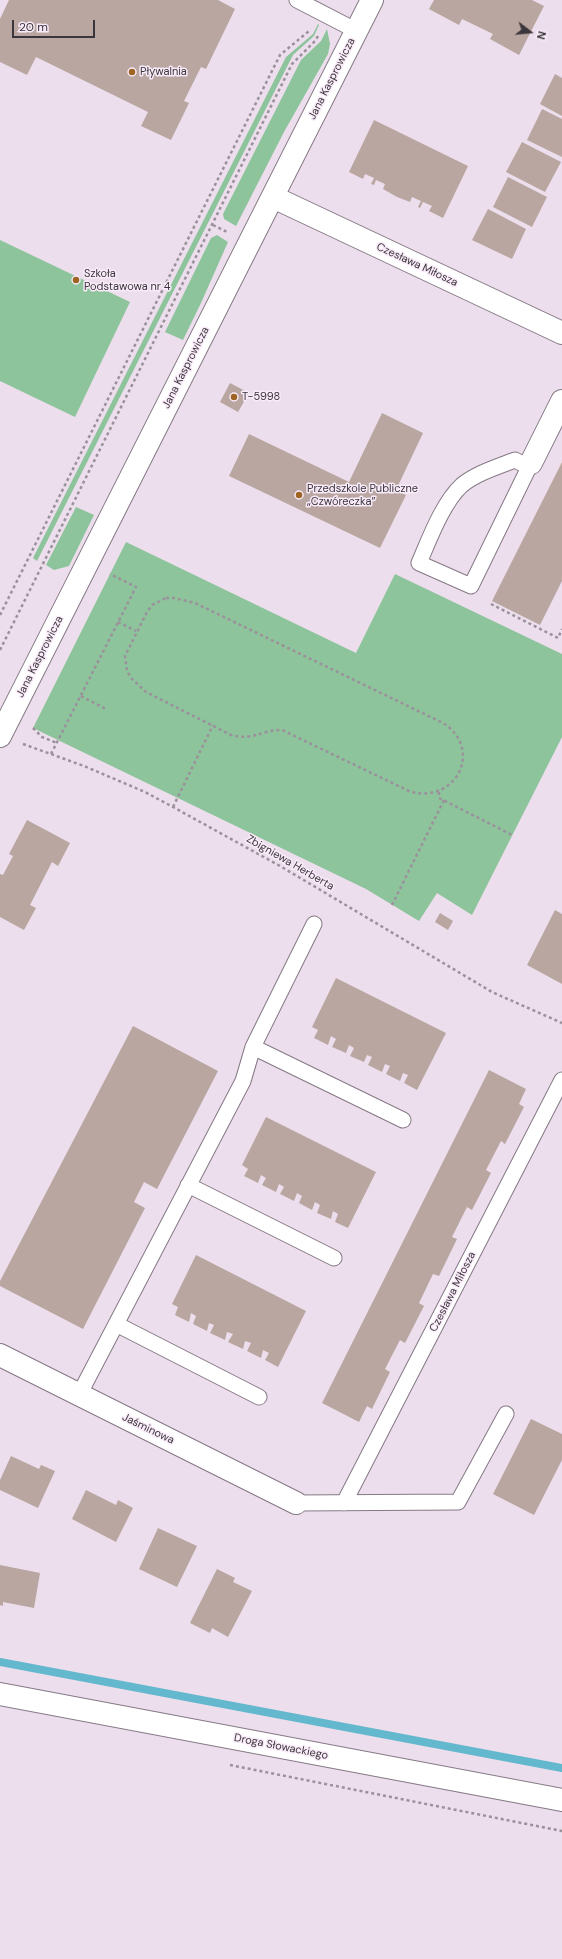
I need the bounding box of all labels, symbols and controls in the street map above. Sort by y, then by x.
scale bar [14,12,97,38]
north arrow [510,12,550,52]
text: 20 m [19,19,48,35]
text: N [534,30,549,41]
street label: Jana Kasprowicza [306,36,358,122]
place label: Pływalnia [140,65,187,79]
marker: Pływalnia [127,67,137,77]
street label: Czesława Miłosza [374,240,460,290]
place label: Szkoła Podstawowa nr 4 [84,267,171,293]
marker: Szkoła Podstawowa nr 4 [71,275,81,285]
street label: Jana Kasprowicza [160,325,212,411]
place label: T-5998 [242,390,280,404]
marker: T-5998 [229,392,239,402]
place label: Przedszkole Publiczne „Czwóreczka” [307,482,418,508]
marker: Przedszkole Publiczne „Czwóreczka” [294,490,304,500]
street label: Jana Kasprowicza [14,614,66,700]
street label: Zbigniewa Herberta [244,833,336,893]
street label: Czesława Miłosza [427,1250,479,1334]
street label: Jaśminowa [120,1411,176,1447]
street label: Droga Słowackiego [233,1731,329,1763]

